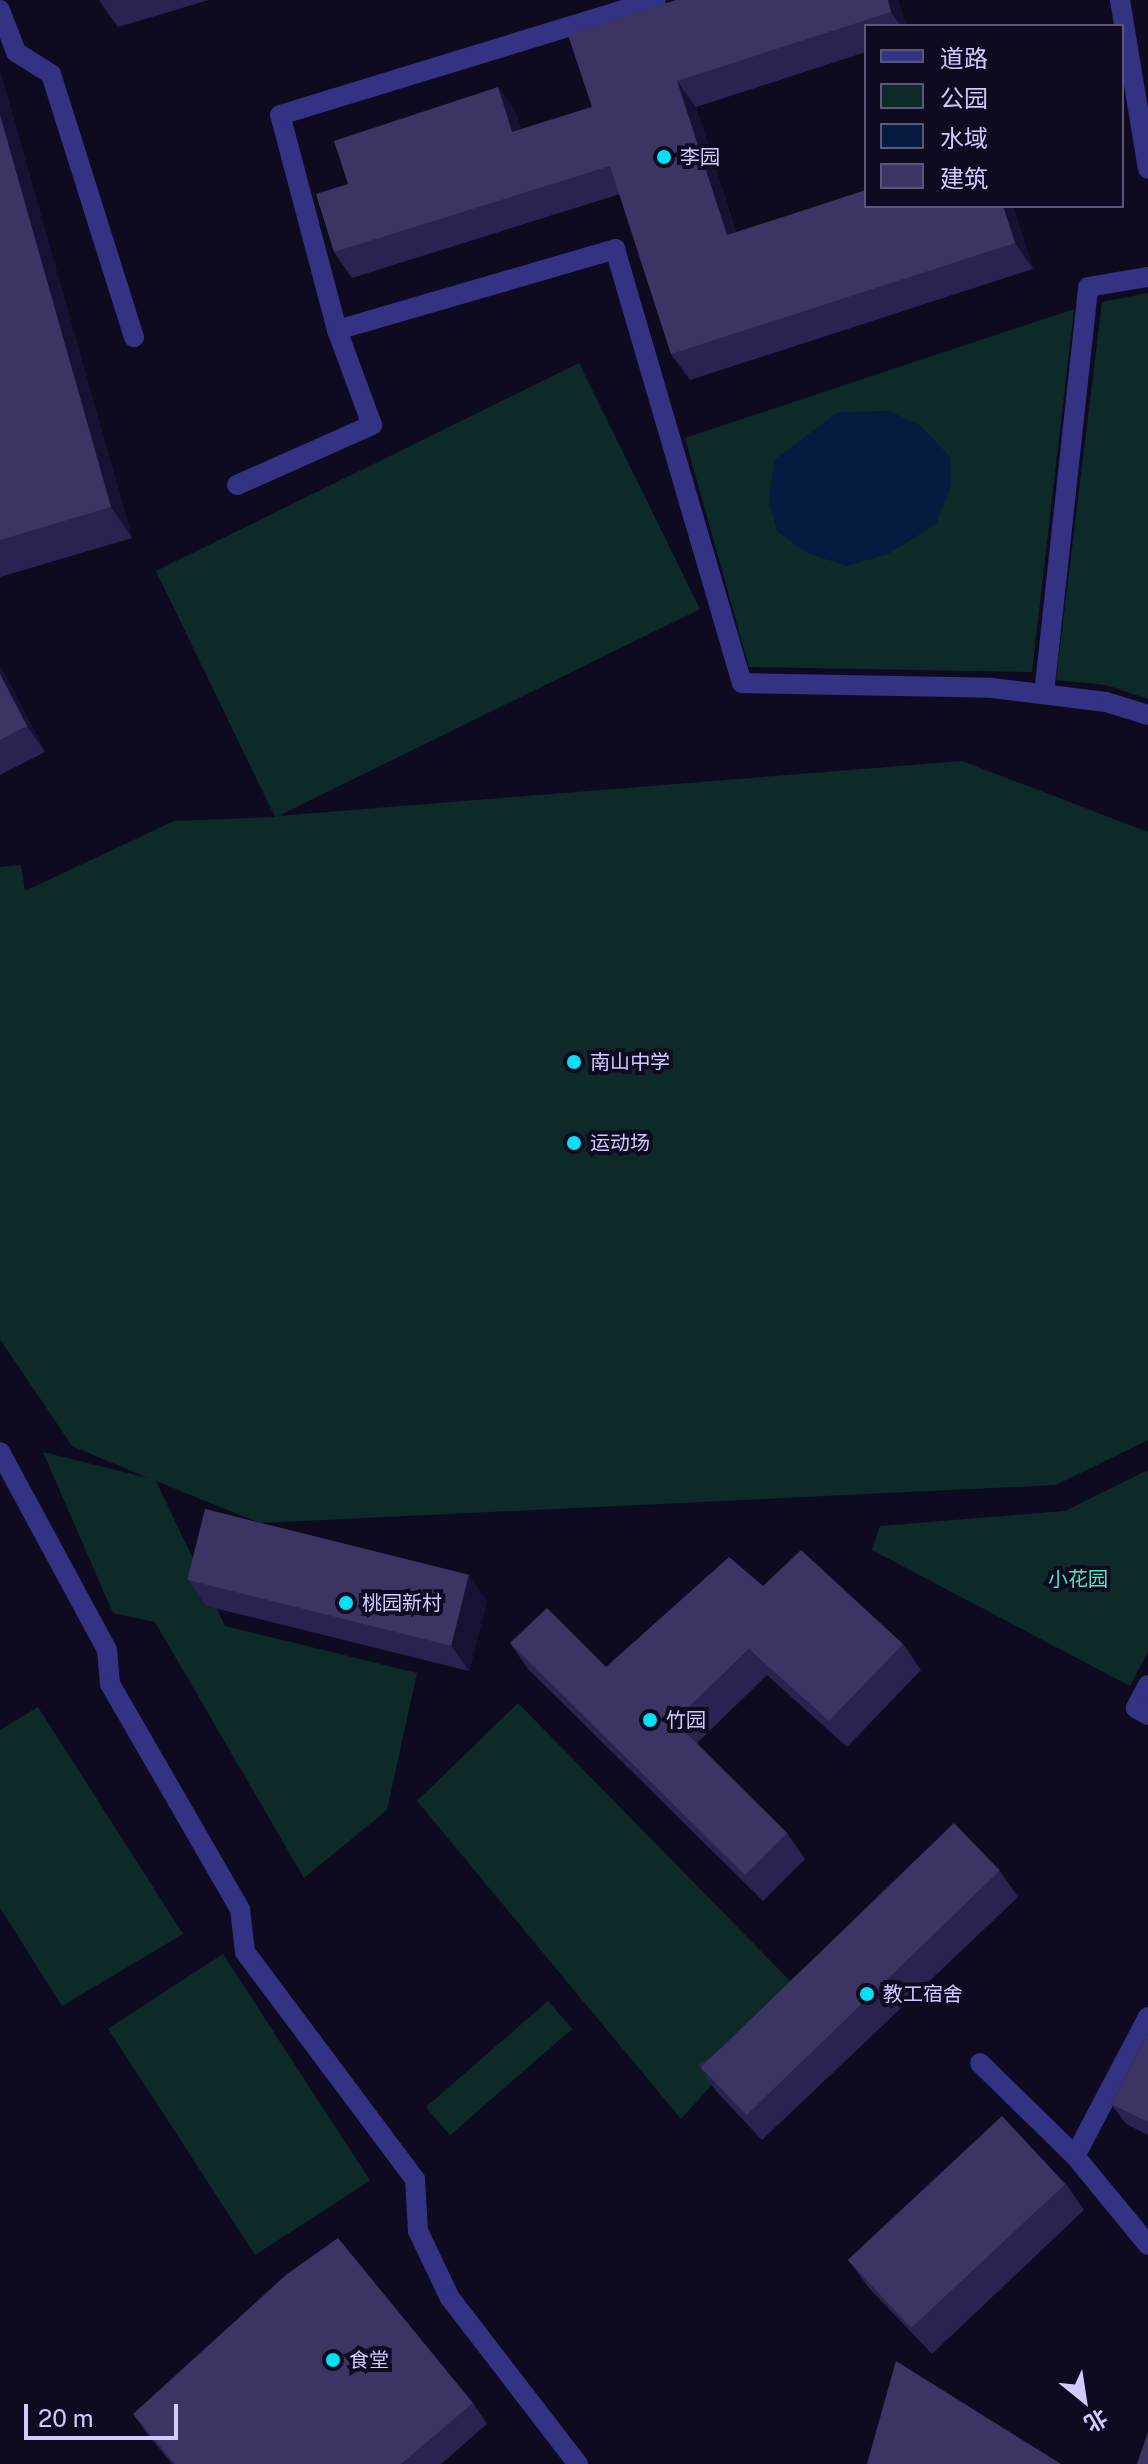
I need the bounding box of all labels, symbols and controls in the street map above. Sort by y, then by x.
legend [864,24,1124,208]
text: 道路 [940,44,988,72]
text: 公园 [940,84,988,112]
text: 水域 [940,124,988,152]
place label: 李园 [680,145,720,169]
marker: 李园 [655,148,673,166]
text: 建筑 [940,164,988,192]
place label: 南山中学 [590,1050,670,1074]
marker: 南山中学 [565,1053,583,1071]
place label: 运动场 [590,1131,650,1155]
marker: 运动场 [565,1134,583,1152]
park label: 小花园 [1048,1567,1108,1591]
place label: 桃园新村 [362,1591,442,1615]
marker: 桃园新村 [337,1594,355,1612]
place label: 竹园 [666,1708,706,1732]
marker: 竹园 [641,1711,659,1729]
place label: 教工宿舍 [883,1982,963,2006]
marker: 教工宿舍 [858,1985,876,2003]
place label: 食堂 [349,2348,389,2372]
marker: 食堂 [324,2351,342,2369]
north arrow [1044,2360,1124,2440]
scale bar [28,2388,182,2438]
text: 20 m [38,2404,94,2432]
text: 北 [1080,2404,1112,2438]

